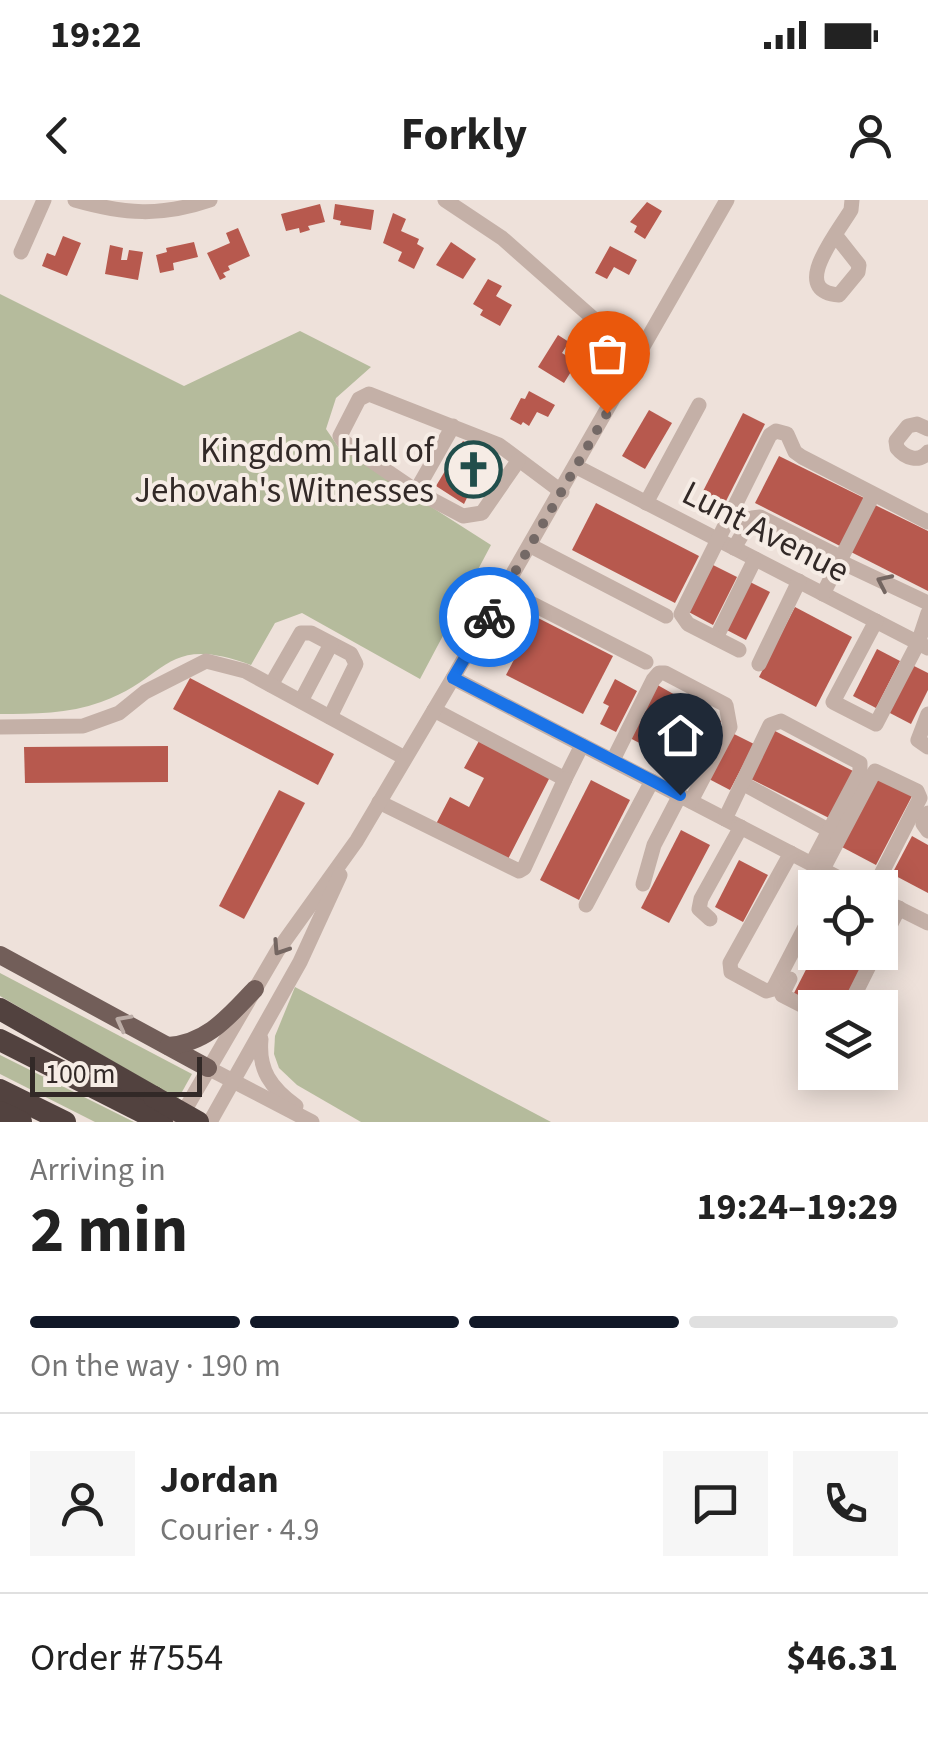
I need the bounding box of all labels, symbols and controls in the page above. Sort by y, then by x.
text: 19:22 [50,8,142,62]
text: Forkly [401,103,527,167]
icon: back [30,108,85,163]
icon: person [843,108,898,163]
pin [565,311,650,414]
icon: bag [580,326,635,381]
place label: Kingdom Hall of Jehovah's Witnesses [134,426,436,516]
church icon: Kingdom Hall of Jehovah's Witnesses [443,440,503,500]
street label: Lunt Avenue [673,468,858,595]
courier [439,567,539,667]
one-way arrow [876,575,894,595]
icon: bike [462,590,517,645]
pin [638,693,723,796]
icon: home [653,708,708,763]
map controls [798,870,898,1090]
button: locate [798,870,898,970]
one-way arrow [274,937,293,955]
button: layers [798,990,898,1090]
one-way arrow [115,1014,133,1034]
scale bar [30,1052,202,1096]
text: 100 m [45,1054,116,1094]
text: Arriving in [30,1147,166,1193]
text: 19:24–19:29 [696,1180,898,1234]
text: 2 min [30,1184,188,1277]
text: On the way · 190 m [30,1343,281,1389]
button: person [30,1451,135,1556]
button: chat [663,1451,768,1556]
button: phone [793,1451,898,1556]
text: Jordan [160,1453,279,1507]
text: Courier · 4.9 [160,1507,320,1553]
text: Order #7554 [30,1631,223,1685]
text: $46.31 [786,1631,898,1685]

